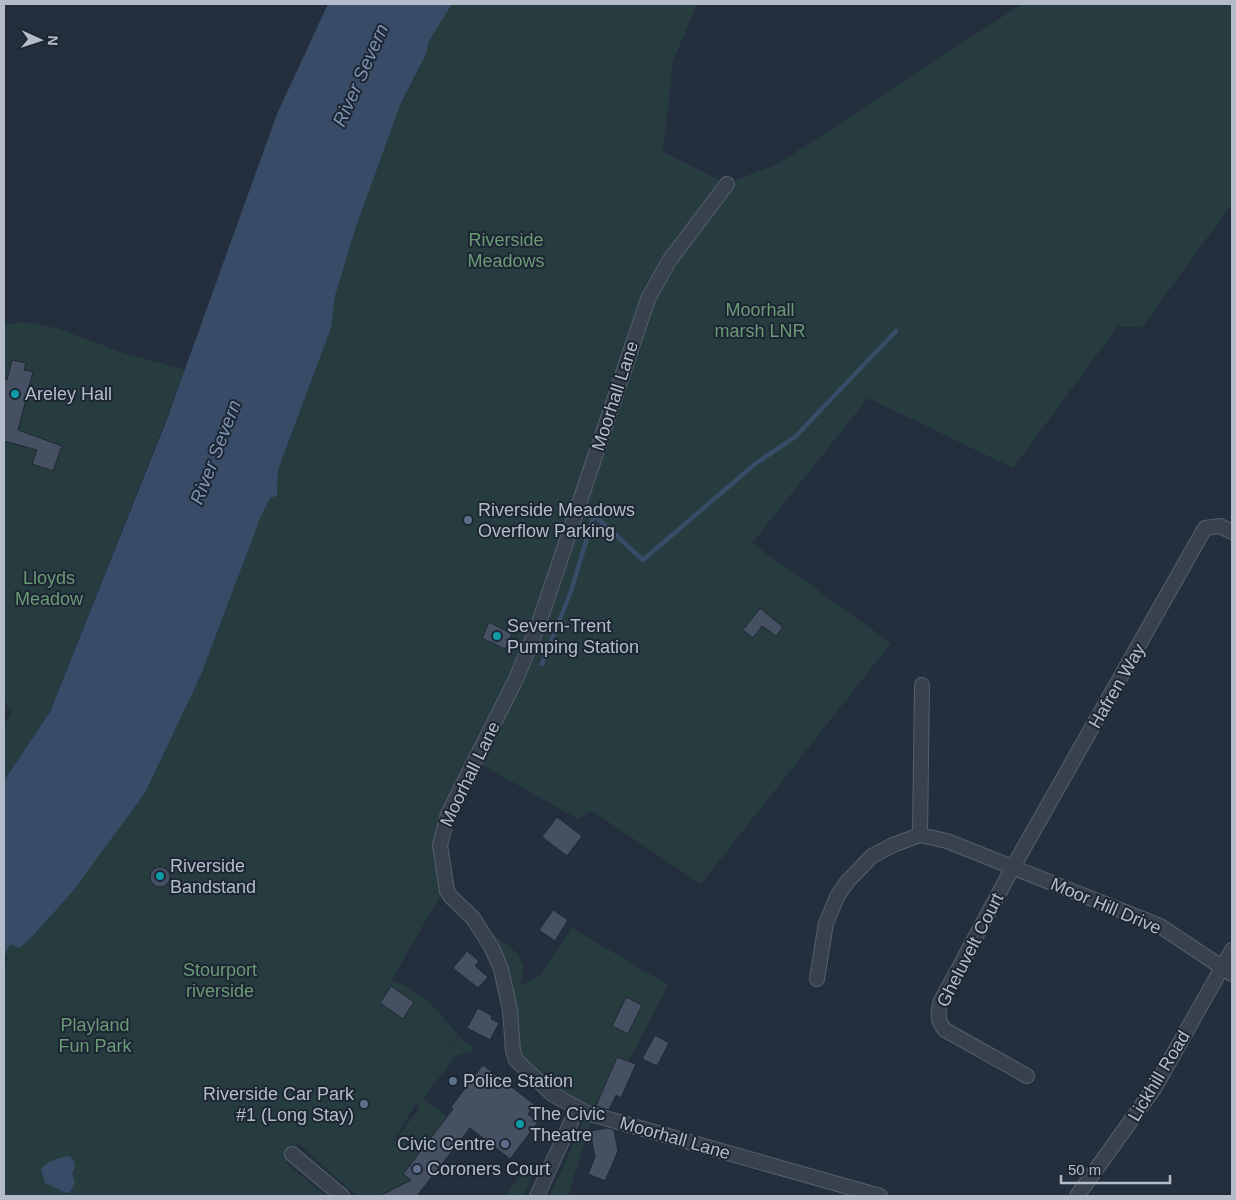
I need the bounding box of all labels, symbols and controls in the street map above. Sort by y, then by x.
north arrow [15,15,65,65]
water label: River Severn [329,21,392,130]
text: N [45,35,61,46]
park label: Riverside Meadows [467,230,545,271]
park label: Moorhall marsh LNR [714,300,806,341]
street label: Moorhall Lane [588,339,642,453]
place label: Areley Hall [25,384,112,404]
marker: Areley Hall [9,388,21,400]
water label: River Severn [186,397,245,507]
place label: Riverside Meadows Overflow Parking [478,500,635,541]
marker: Riverside Meadows Overflow Parking [462,514,474,526]
park label: Lloyds Meadow [15,568,84,609]
place label: Severn-Trent Pumping Station [507,616,639,657]
marker: Severn-Trent Pumping Station [491,630,503,642]
street label: Hafren Way [1085,640,1149,732]
street label: Moorhall Lane [436,718,504,830]
place label: Riverside Bandstand [170,856,256,897]
marker: Riverside Bandstand [154,870,166,882]
street label: Moor Hill Drive [1048,874,1164,938]
street label: Gheluvelt Court [933,890,1007,1010]
park label: Stourport riverside [183,960,257,1001]
park label: Playland Fun Park [58,1015,133,1056]
street label: Lickhill Road [1124,1027,1194,1125]
place label: Police Station [463,1071,573,1091]
marker: Police Station [447,1075,459,1087]
place label: Riverside Car Park #1 (Long Stay) [203,1084,355,1125]
marker: Riverside Car Park #1 (Long Stay) [358,1098,370,1110]
place label: The Civic Theatre [530,1104,605,1145]
street label: Moorhall Lane [617,1113,733,1163]
marker: The Civic Theatre [514,1118,526,1130]
place label: Civic Centre [397,1134,495,1154]
marker: Civic Centre [499,1138,511,1150]
scale bar [1061,1152,1170,1184]
place label: Coroners Court [427,1159,550,1179]
text: 50 m [1068,1161,1101,1178]
marker: Coroners Court [411,1163,423,1175]

